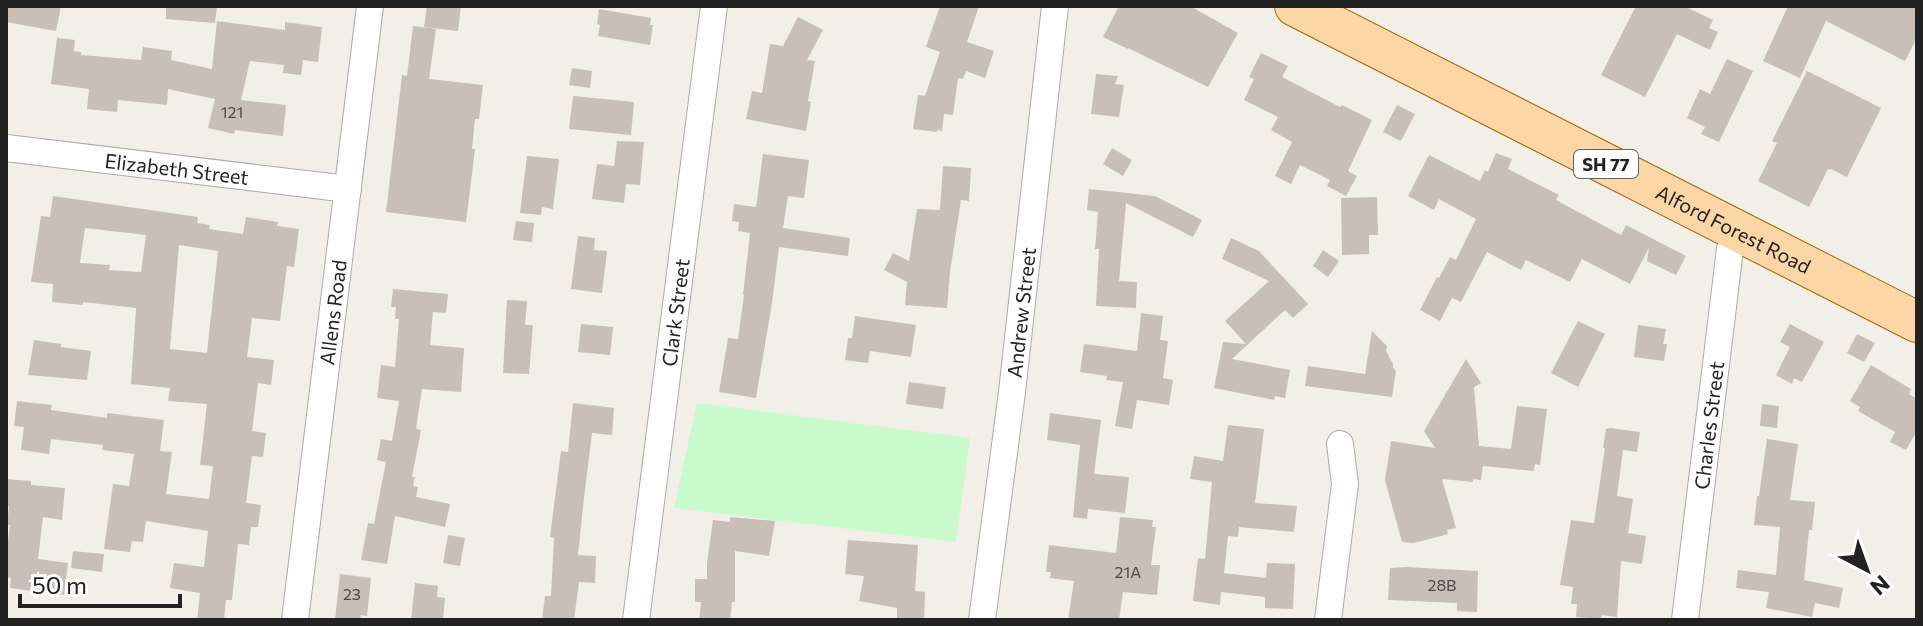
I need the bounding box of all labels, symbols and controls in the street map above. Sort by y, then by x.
house number: 121 [221,102,243,121]
street label: Elizabeth Street [103,148,250,189]
road number: SH 77 [1574,150,1638,178]
street label: Alford Forest Road [1652,180,1815,278]
street label: Andrew Street [1002,246,1040,379]
street label: Clark Street [656,257,694,368]
street label: Allens Road [314,258,351,366]
street label: Charles Street [1689,360,1728,491]
north arrow [1827,530,1907,610]
scale bar [20,558,180,608]
house number: 21A [1115,562,1141,581]
text: 50 m [32,570,87,599]
text: N [1865,570,1896,601]
house number: 28B [1428,575,1456,594]
house number: 23 [343,584,361,603]

